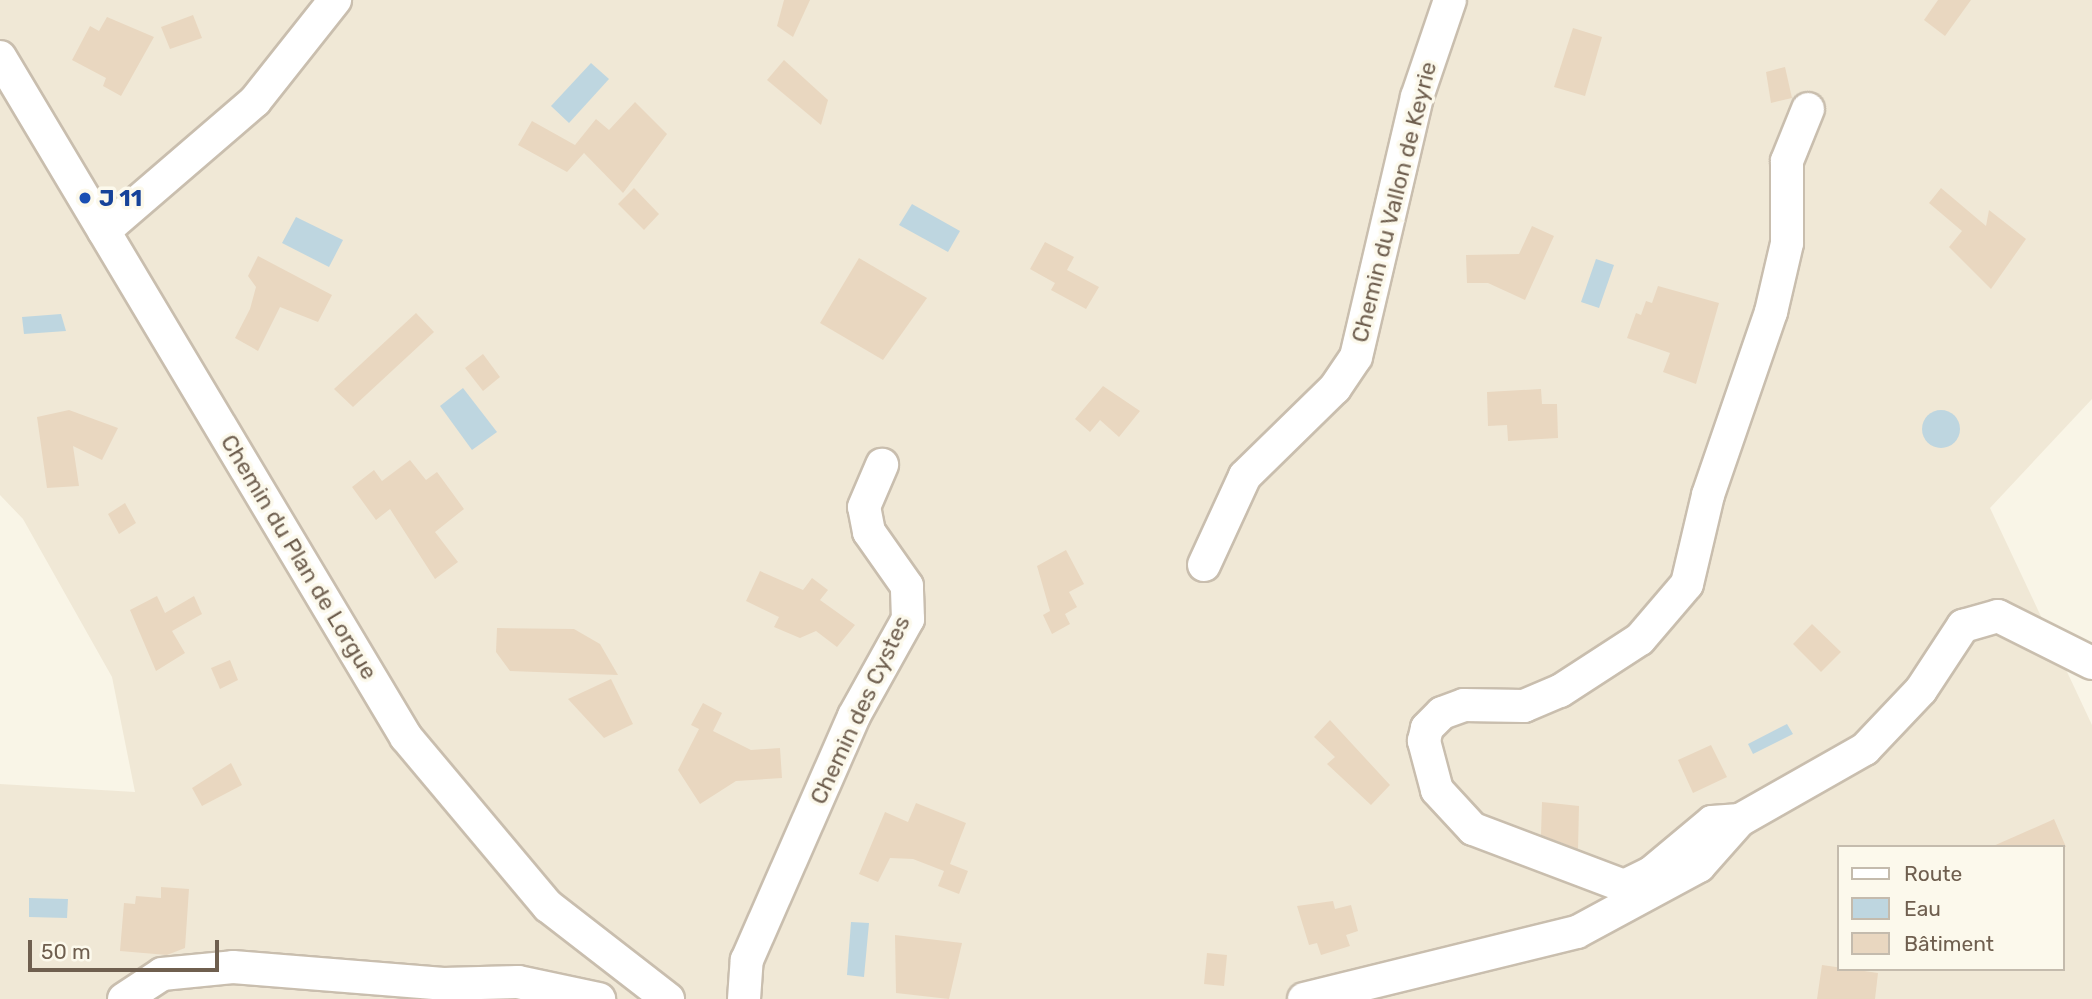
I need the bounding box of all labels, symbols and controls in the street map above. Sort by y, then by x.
street label: Chemin du Vallon de Keyrie [1346,58,1442,346]
place label: J 11 [99,184,142,212]
marker: J 11 [77,190,93,206]
street label: Chemin du Plan de Lorgue [215,430,383,684]
street label: Chemin des Cystes [804,611,916,809]
legend [1836,845,2064,971]
text: Route [1904,861,1962,886]
text: Eau [1904,896,1941,921]
scale bar [32,926,222,970]
text: Bâtiment [1904,931,1994,956]
text: 50 m [41,939,91,964]

